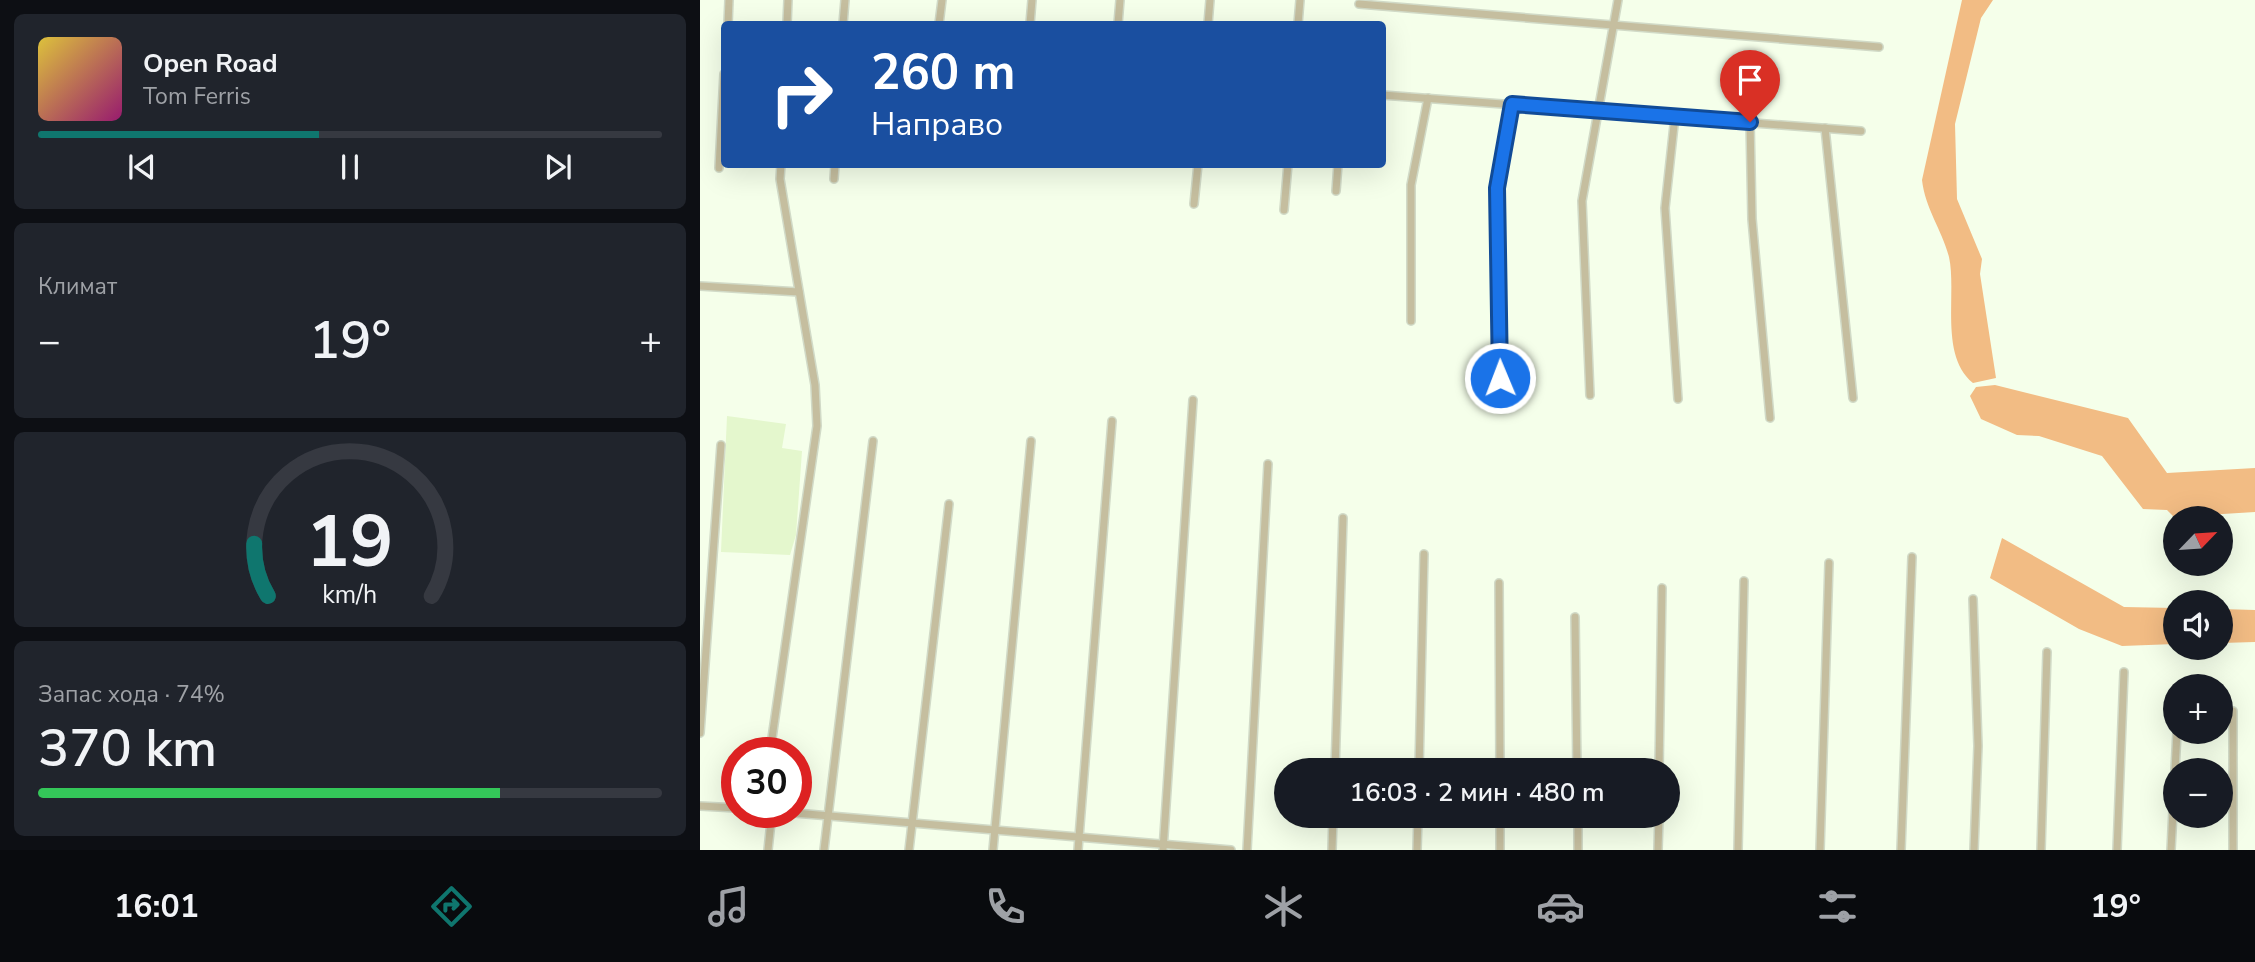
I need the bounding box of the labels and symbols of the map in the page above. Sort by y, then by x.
pin [1720,50,1780,122]
position arrow [1463,341,1537,415]
north arrow [2163,506,2233,576]
speed limit sign: 30 [721,737,812,828]

